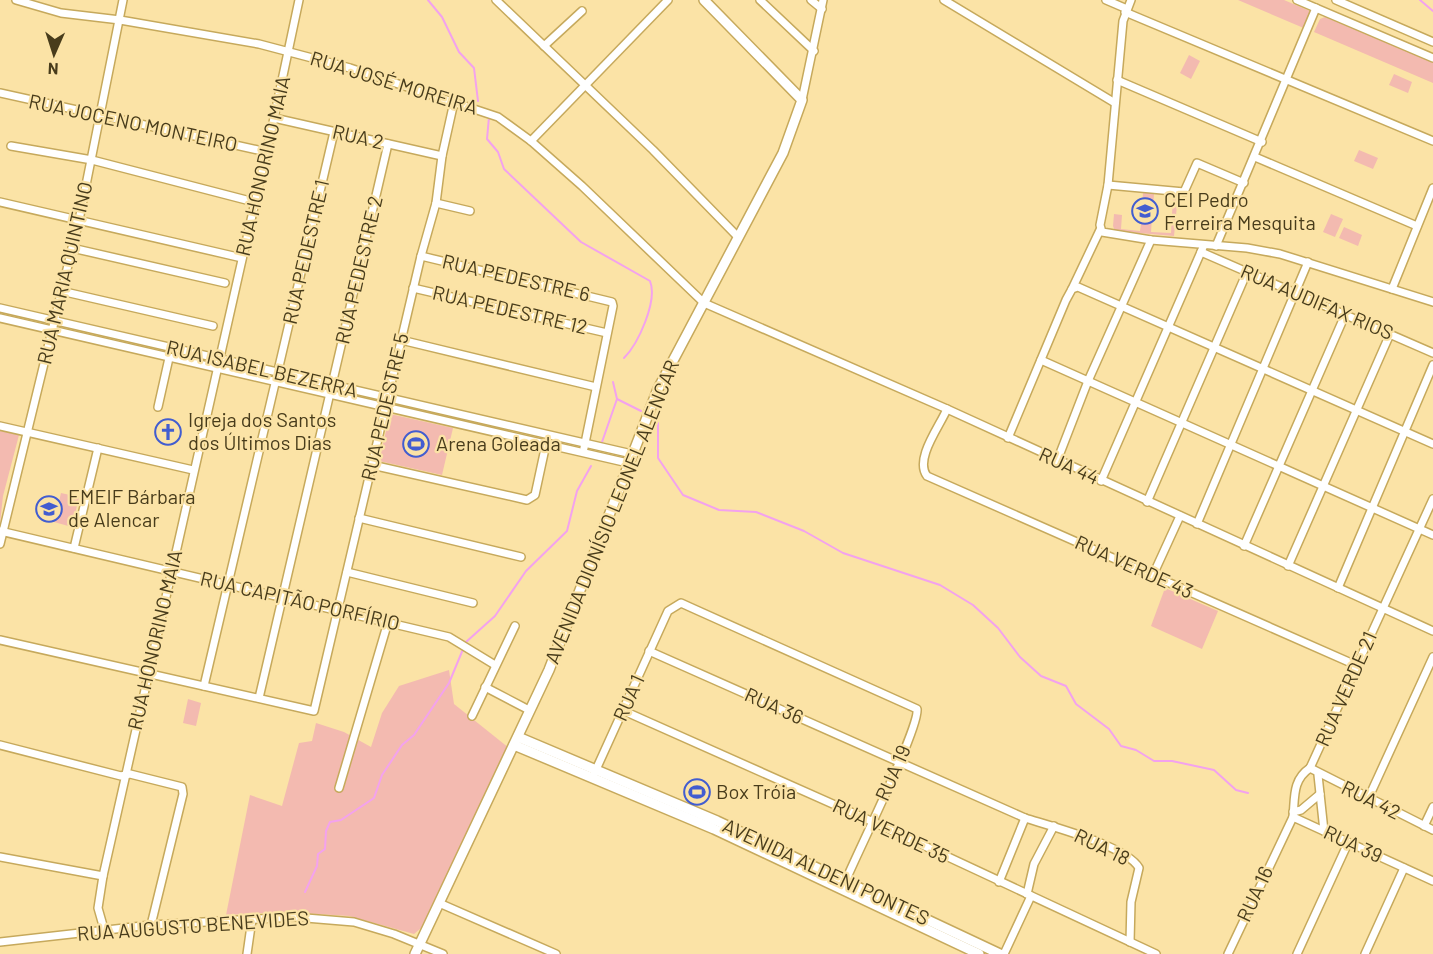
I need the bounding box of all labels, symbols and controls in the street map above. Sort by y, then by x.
north arrow [24,24,84,84]
street label: RUA JOSÉ MOREIRA [308,45,481,119]
text: N [47,60,59,79]
street label: RUA HONORINO MAIA [230,74,294,258]
street label: RUA JOCENO MONTEIRO [27,88,240,156]
street label: RUA 2 [330,118,386,154]
street label: RUA PEDESTRE 1 [277,177,333,326]
street label: RUA MARIA QUINTINO [31,179,97,367]
place label: CEI Pedro Ferreira Mesquita [1164,187,1316,234]
street label: RUA PEDESTRE 2 [329,193,387,346]
school or university icon: CEI Pedro Ferreira Mesquita [1130,196,1160,226]
street label: RUA PEDESTRE 6 [440,248,592,306]
street label: RUA AUDIFAX RIOS [1237,258,1397,344]
street label: RUA PEDESTRE 12 [430,280,590,339]
street label: RUA PEDESTRE 5 [355,331,413,483]
street label: RUA ISABEL BEZERRA [164,334,360,402]
street label: AVENIDA DIONÍSIO LEONEL ALENCAR [539,356,683,667]
place label: Igreja dos Santos dos Últimos Dias [188,407,336,454]
church icon: Igreja dos Santos dos Últimos Dias [153,417,183,447]
sports icon: Arena Goleada [401,429,431,459]
place label: Arena Goleada [436,431,561,455]
street label: RUA 44 [1036,441,1103,489]
place label: EMEIF Bárbara de Alencar [68,484,196,531]
school or university icon: EMEIF Bárbara de Alencar [34,494,64,524]
street label: RUA VERDE 43 [1072,529,1197,603]
street label: RUA HONORINO MAIA [122,548,186,732]
street label: RUA CAPITÃO PORFÍRIO [198,565,402,635]
street label: RUA VERDE 21 [1309,628,1381,750]
street label: RUA 1 [607,671,649,724]
street label: RUA 36 [741,682,808,729]
street label: RUA 19 [869,741,915,804]
street label: RUA 42 [1338,775,1405,824]
sports icon: Box Tróia [682,777,712,807]
place label: Box Tróia [716,779,796,803]
street label: RUA VERDE 35 [829,793,954,868]
street label: AVENIDA ALDENI PONTES [719,813,934,930]
street label: RUA 39 [1320,819,1387,867]
street label: RUA 18 [1071,822,1134,870]
street label: RUA 16 [1231,862,1277,925]
street label: RUA AUGUSTO BENEVIDES [76,905,310,945]

